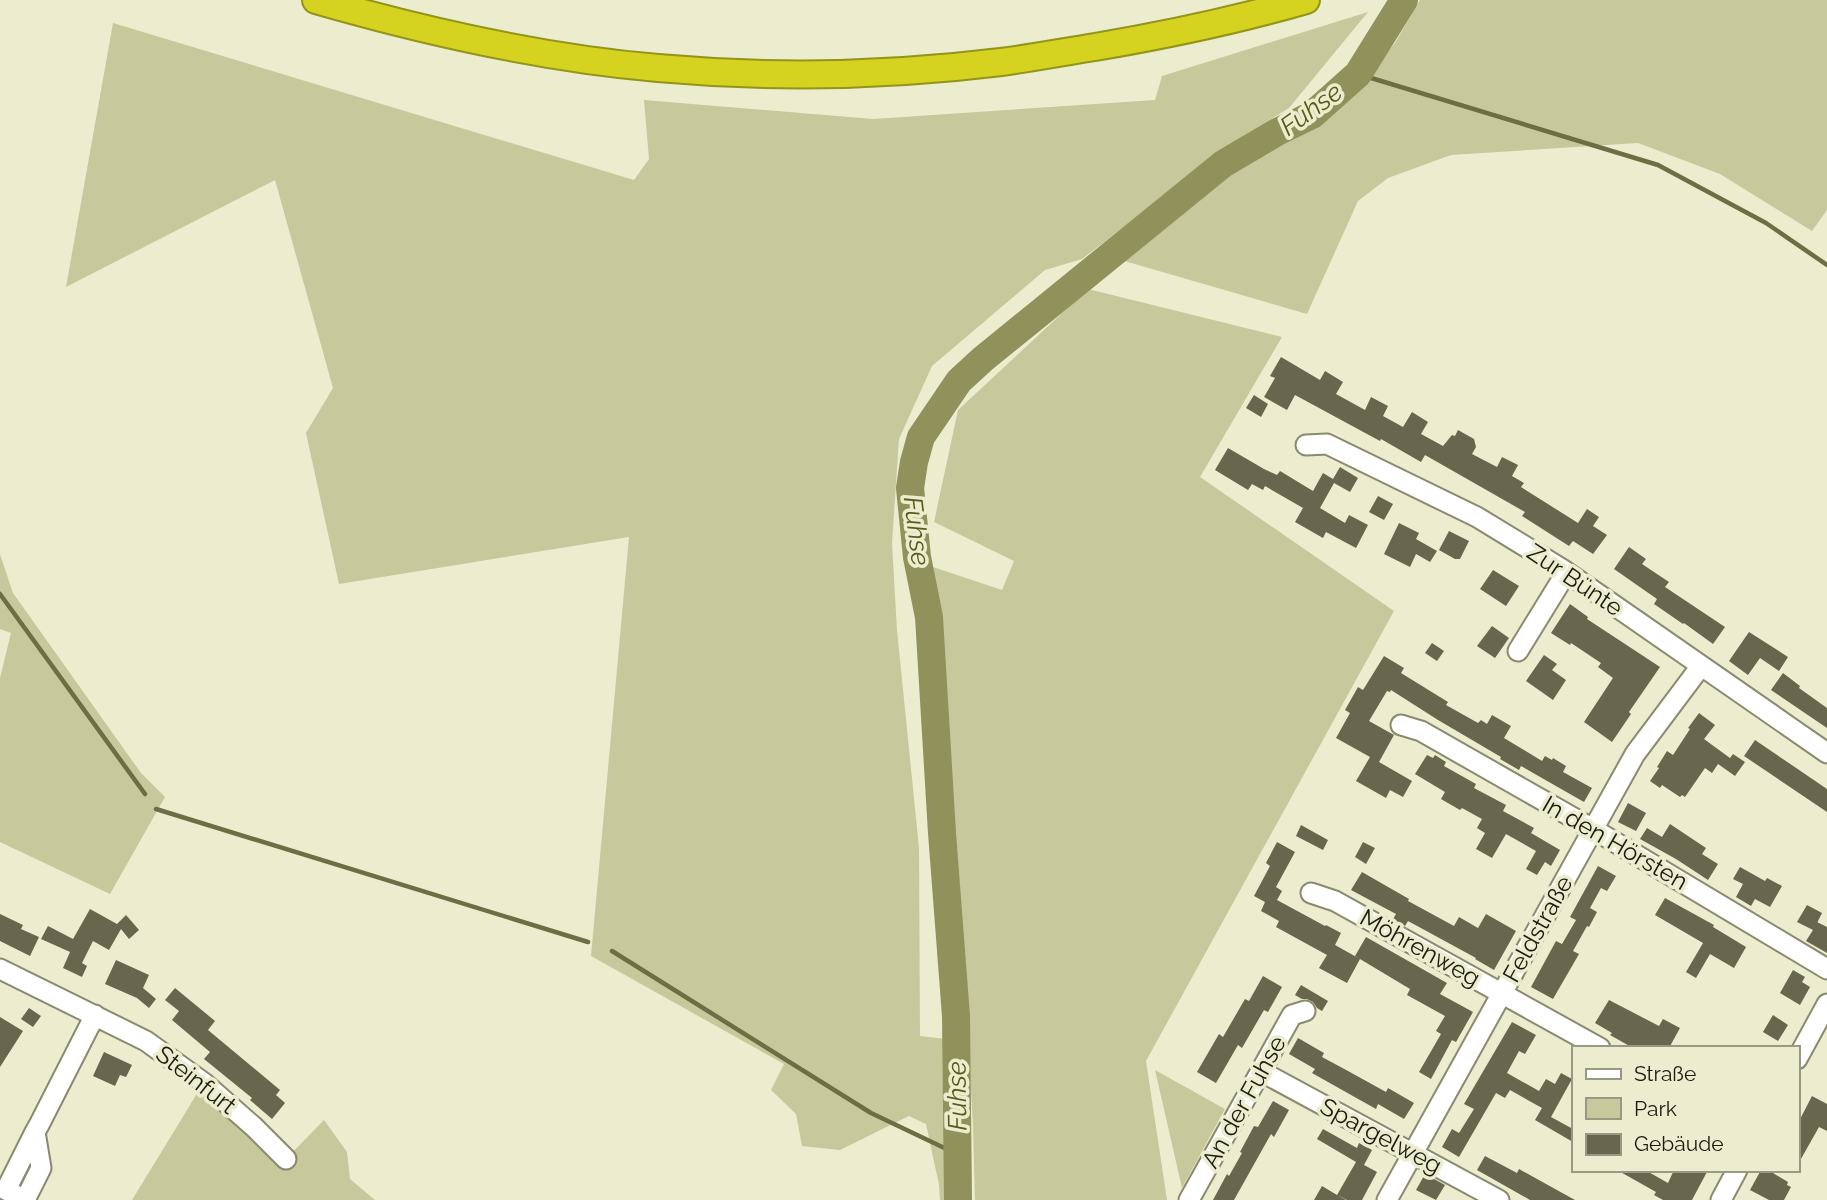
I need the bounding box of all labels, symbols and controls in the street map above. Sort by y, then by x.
water label: Fuhse [1274,76,1348,142]
water label: Fuhse [898,495,936,567]
street label: Zur Bünte [1522,537,1629,622]
street label: In den Hörsten [1537,789,1693,896]
street label: Feldstraße [1496,870,1579,987]
street label: Möhrenweg [1355,903,1485,992]
street label: An der Fuhse [1195,1031,1292,1173]
street label: Steinfurt [150,1039,242,1120]
legend [1572,1046,1799,1172]
water label: Fuhse [941,1061,973,1131]
text: Straße [1634,1061,1696,1086]
street label: Spargelweg [1315,1091,1447,1180]
text: Park [1634,1096,1677,1121]
text: Gebäude [1634,1131,1724,1156]

